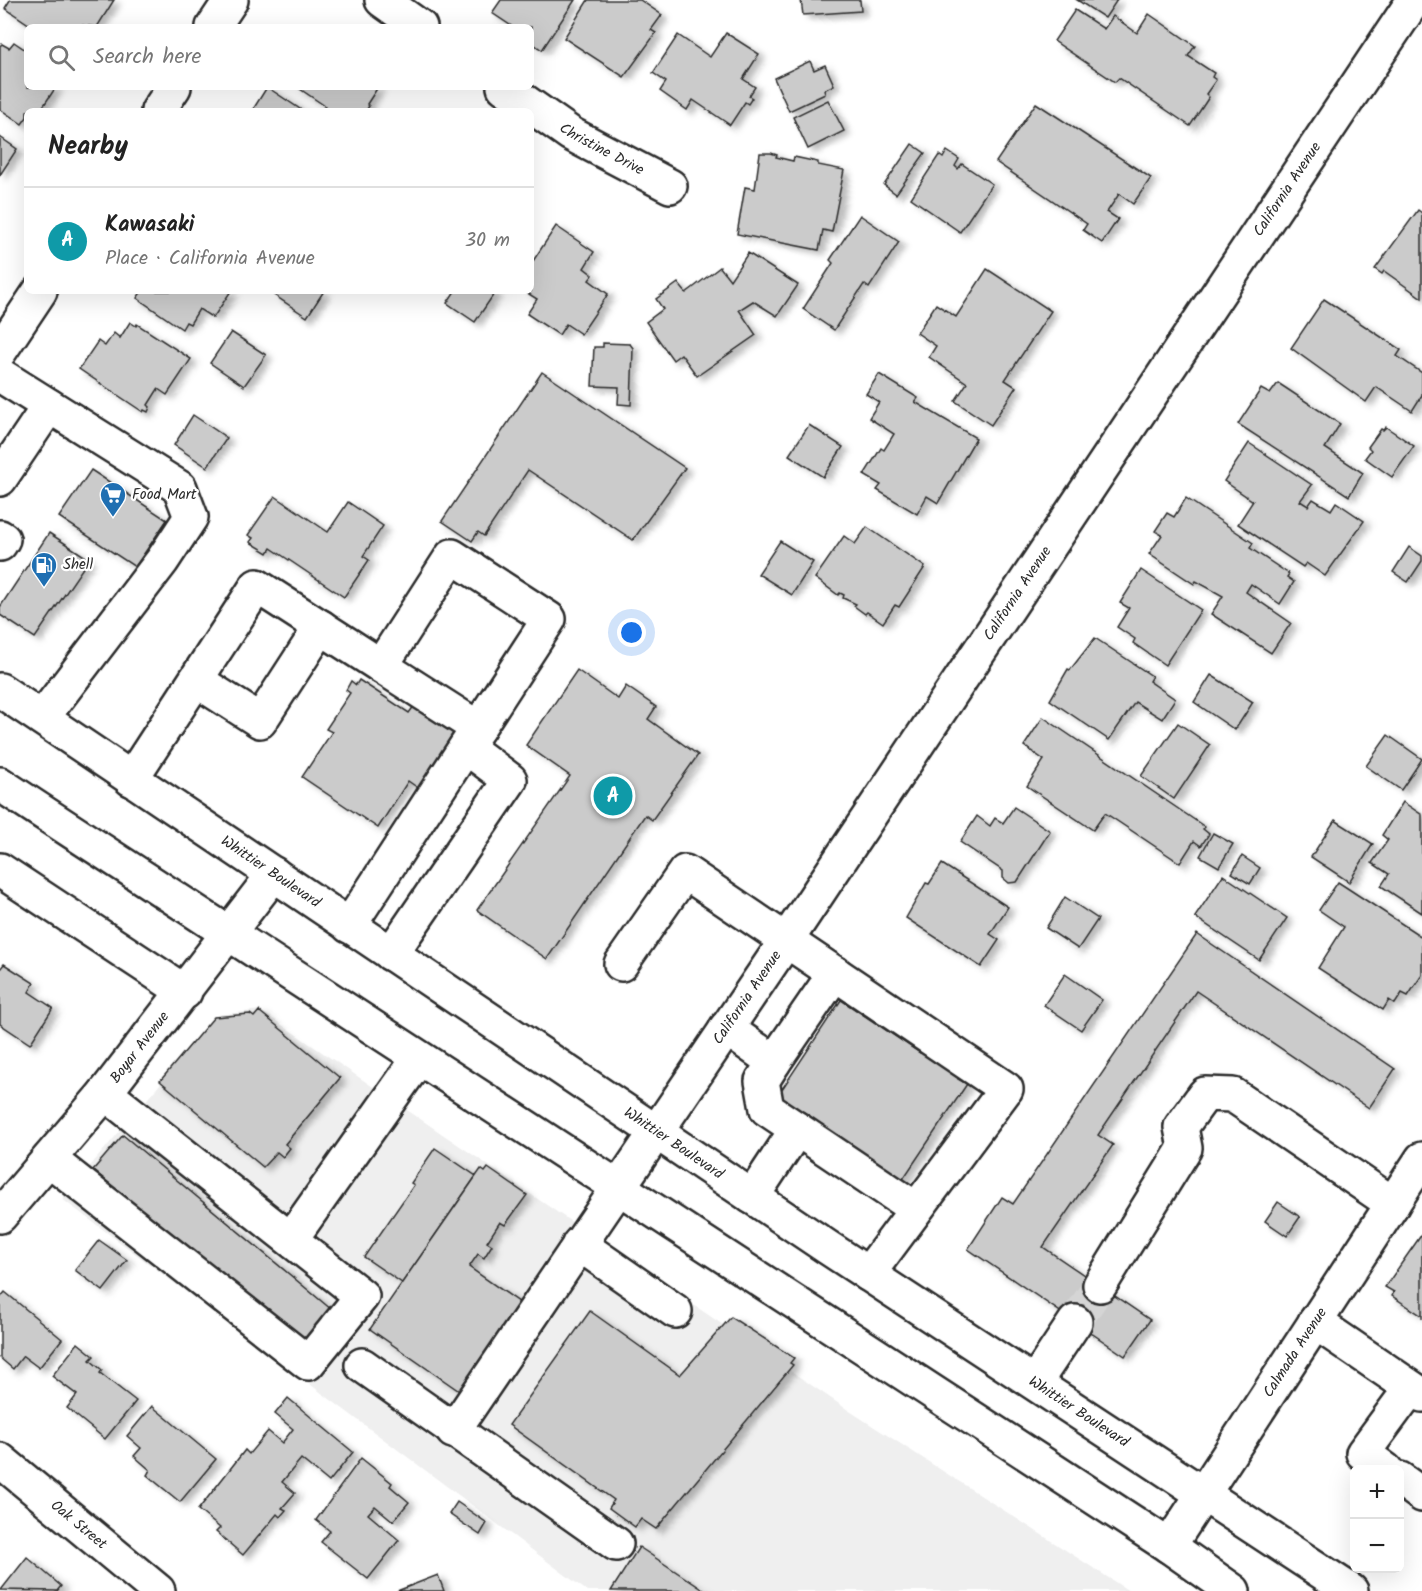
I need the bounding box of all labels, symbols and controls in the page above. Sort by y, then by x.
search box [24,24,534,90]
text: Search here [93,40,201,75]
icon: search [45,41,78,74]
street label: Christine Drive [554,117,648,182]
text: Nearby [48,126,128,168]
street label: California Avenue [1247,137,1328,242]
text: Kawasaki [105,208,194,243]
text: A [61,225,74,257]
text: 30 m [465,225,510,257]
text: Place · California Avenue [105,243,315,275]
supermarket icon: Food Mart [98,480,128,518]
place label: Food Mart [132,483,197,507]
street label: California Avenue [977,541,1058,646]
fuel station icon: Shell [29,550,59,588]
place label: Shell [63,553,93,577]
your location [617,618,646,647]
pin: A [594,774,632,818]
street label: Whittier Boulevard [215,830,326,915]
street label: California Avenue [707,945,788,1050]
street label: Boyar Avenue [104,1006,176,1089]
street label: Whittier Boulevard [619,1101,729,1186]
street label: Calmada Avenue [1257,1303,1334,1403]
street label: Whittier Boulevard [1023,1370,1134,1454]
map controls [1350,1465,1404,1573]
button: + [1350,1465,1404,1519]
street label: Oak Street [45,1494,112,1556]
button: − [1350,1519,1404,1573]

